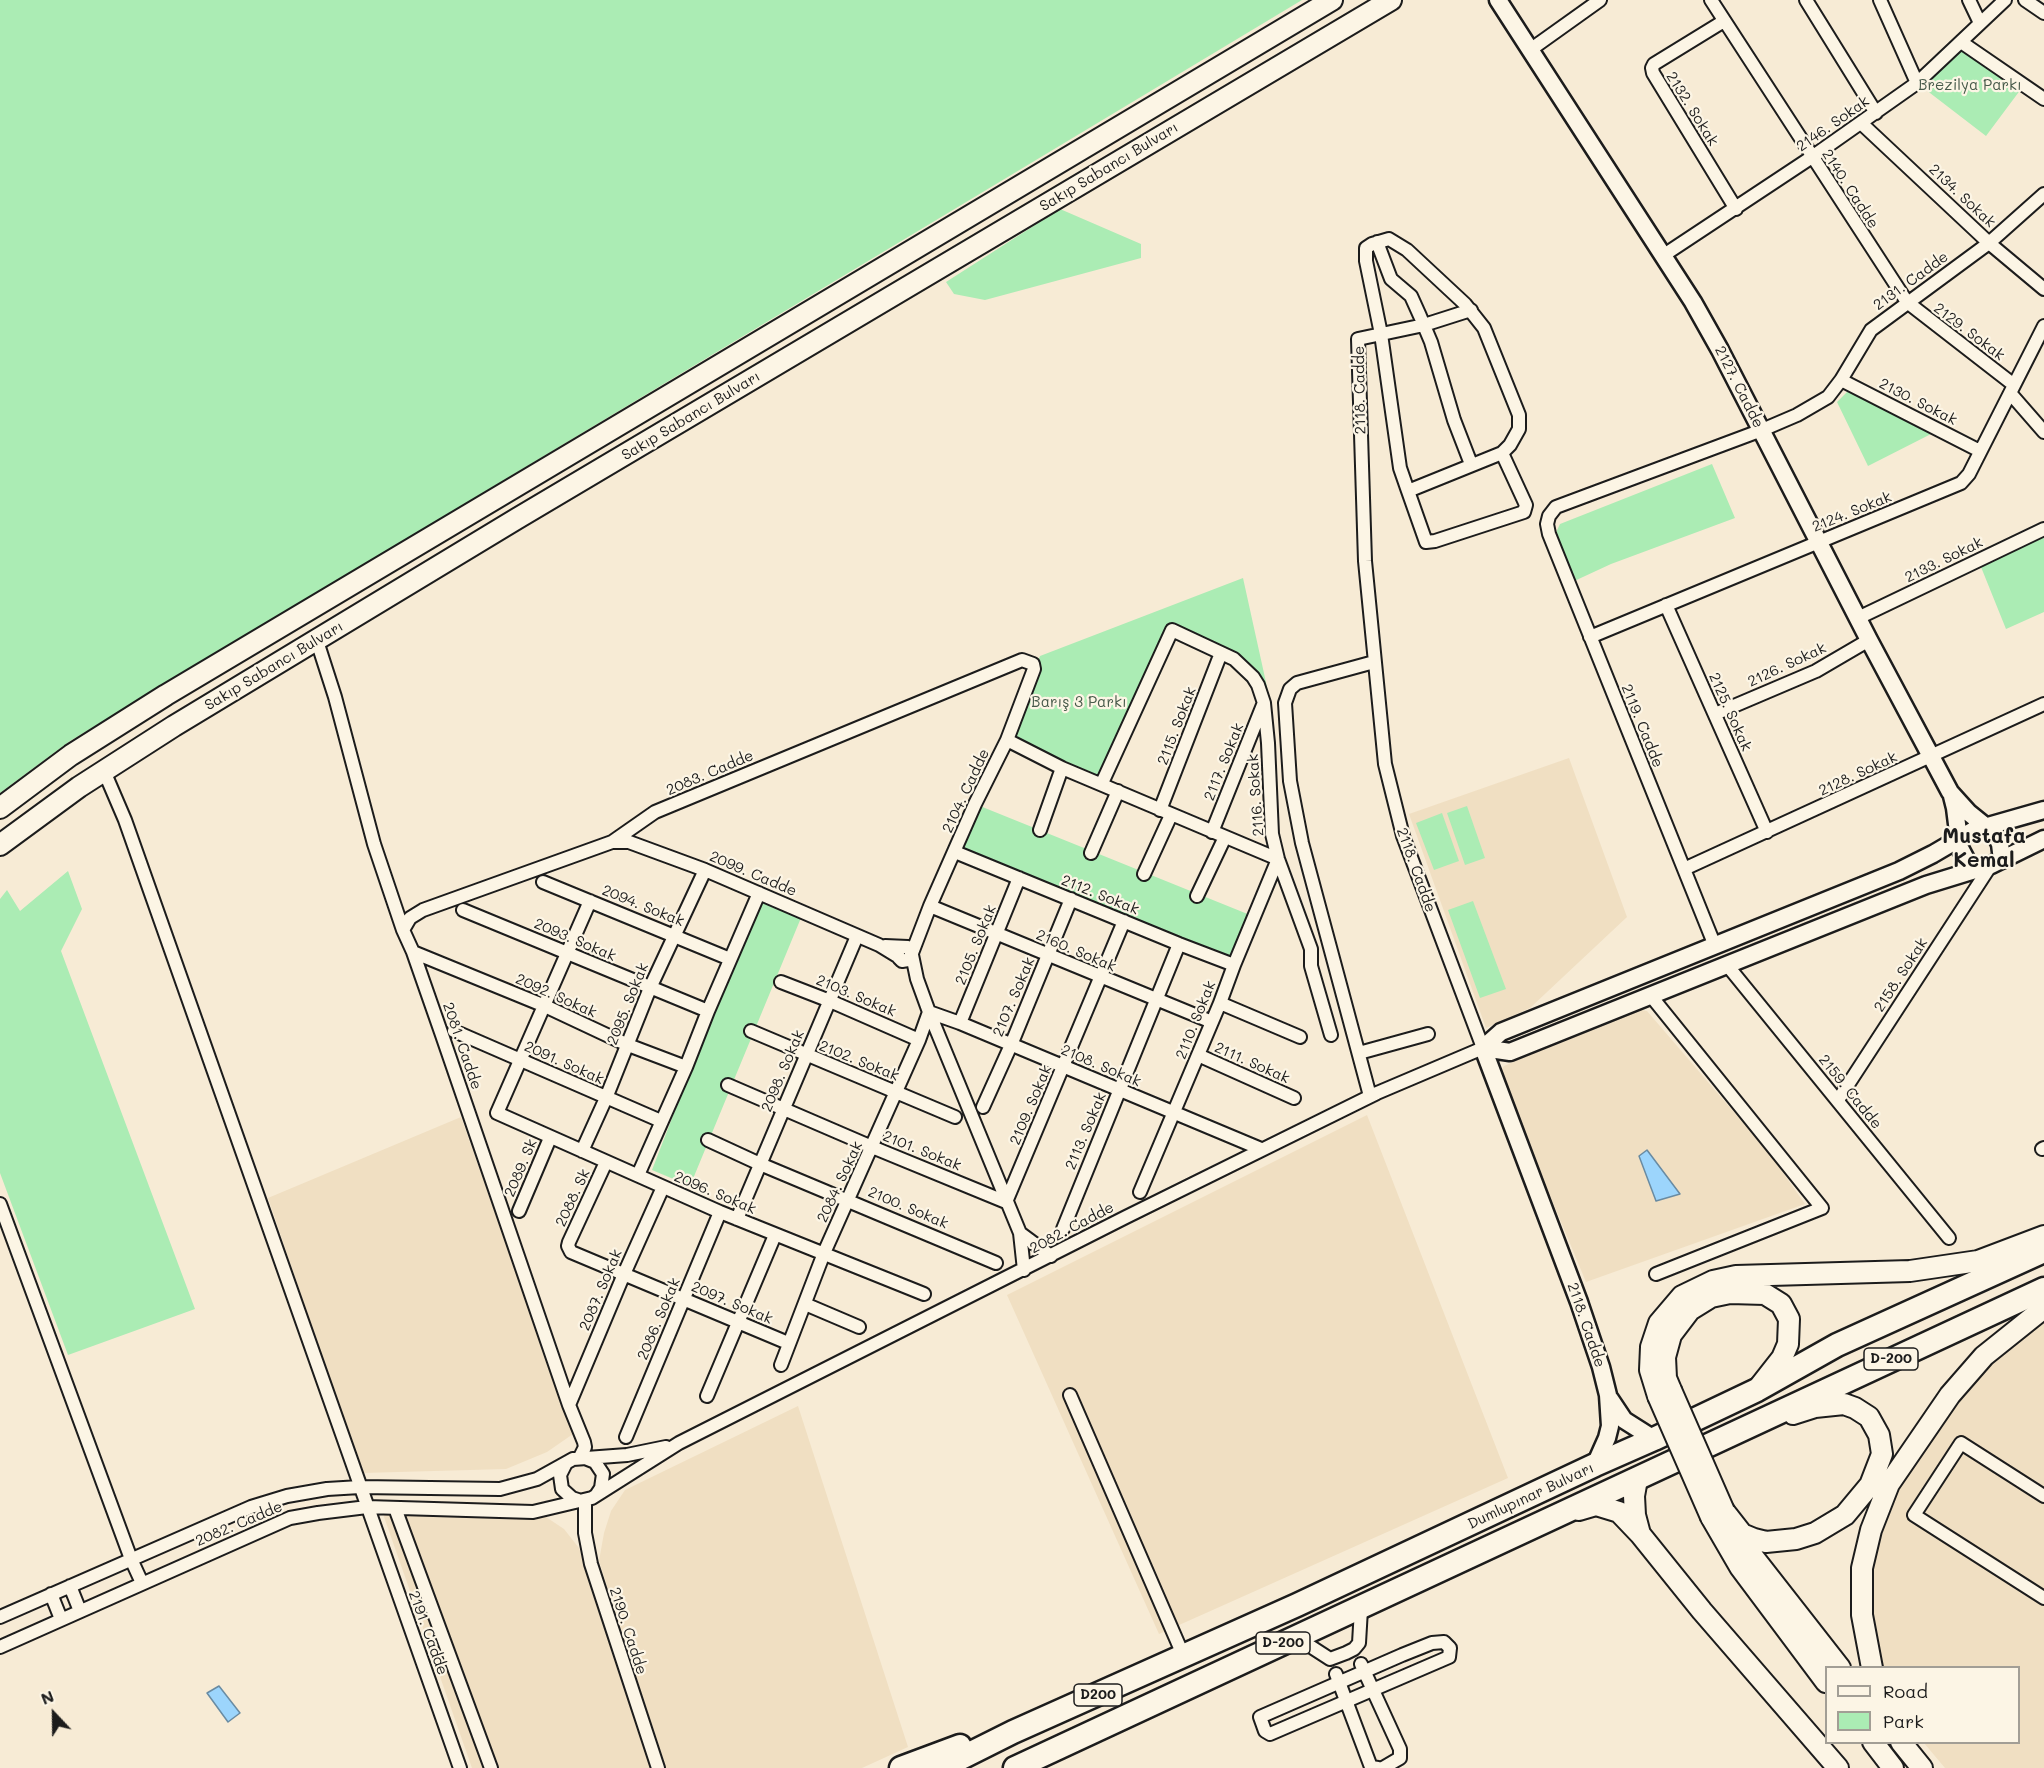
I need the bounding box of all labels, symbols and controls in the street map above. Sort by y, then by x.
street label: 2132. Sokak [1662,69,1722,149]
park label: Brezilya Parkı [1918,76,2022,94]
street label: 2146. Sokak [1793,92,1873,156]
street label: Sakıp Sabancı Bulvarı [1036,118,1182,216]
street label: 2140. Cadde [1818,146,1882,232]
street label: 2134. Sokak [1925,161,1999,231]
street label: 2131. Cadde [1870,248,1952,314]
street label: 2129. Sokak [1930,299,2008,365]
street label: 2127. Cadde [1711,343,1767,431]
street label: 2118. Cadde [1350,346,1370,434]
street label: Sakıp Sabancı Bulvarı [618,367,764,465]
street label: 2130. Sokak [1876,375,1960,429]
street label: 2124. Sokak [1810,488,1894,536]
street label: 2133. Sokak [1902,533,1986,587]
street label: Sakıp Sabancı Bulvarı [201,617,347,715]
street label: 2126. Sokak [1745,639,1829,691]
street label: 2125. Sokak [1705,670,1755,754]
street label: 2119. Cadde [1617,682,1667,770]
street label: 2115. Sokak [1154,684,1200,768]
park label: Barış 3 Parkı [1031,693,1127,711]
street label: 2117. Sokak [1200,721,1248,803]
street label: 2104. Cadde [939,746,993,836]
street label: 2083. Cadde [664,747,756,799]
street label: 2128. Sokak [1816,748,1900,800]
street label: 2116. Sokak [1244,753,1268,837]
district label: Mustafa Kemal [1942,824,2026,874]
street label: 2118. Cadde [1392,825,1440,915]
street label: 2099. Cadde [707,848,799,900]
street label: 2112. Sokak [1059,871,1141,919]
street label: 2094. Sokak [599,881,687,931]
street label: 2105. Sokak [952,902,1000,988]
street label: 2093. Sokak [531,915,619,965]
street label: 2160. Sokak [1033,926,1119,976]
street label: 2158. Sokak [1870,935,1932,1015]
street label: 2107. Sokak [989,955,1039,1039]
street label: 2095. Sokak [603,960,653,1048]
street label: 2092. Sokak [513,970,599,1022]
street label: 2103. Sokak [813,971,899,1021]
street label: 2110. Sokak [1172,978,1220,1062]
street label: 2081. Cadde [439,1000,485,1092]
street label: 2098. Sokak [758,1027,808,1115]
street label: 2091. Sokak [521,1037,607,1089]
street label: 2102. Sokak [816,1037,902,1085]
street label: 2111. Sokak [1212,1038,1292,1088]
street label: 2108. Sokak [1058,1041,1144,1091]
street label: 2159. Cadde [1815,1051,1885,1133]
street label: 2109. Sokak [1006,1062,1056,1148]
street label: 2113. Sokak [1062,1090,1110,1172]
street label: 2101. Sokak [880,1127,964,1175]
street label: 2089. Sk [501,1136,541,1200]
street label: 2084. Sokak [813,1139,867,1225]
street label: 2088. Sk [552,1166,594,1230]
street label: 2096. Sokak [671,1168,759,1218]
street label: 2100. Sokak [865,1183,951,1233]
street label: 2082. Cadde [1027,1198,1117,1258]
street label: 2087. Sokak [576,1246,626,1334]
street label: 2086. Sokak [634,1275,684,1363]
street label: 2097. Sokak [689,1278,775,1328]
street label: 2118. Cadde [1563,1280,1609,1370]
road number: D-200 [1864,1348,1918,1370]
street label: Dumlupınar Bulvarı [1465,1459,1597,1533]
street label: 2082. Cadde [193,1498,285,1550]
street label: 2190. Cadde [605,1585,651,1677]
street label: 2191. Cadde [404,1588,452,1678]
road number: D-200 [1256,1632,1310,1654]
legend [1825,1666,2020,1744]
text: Road [1883,1679,1928,1703]
north arrow [24,1684,84,1744]
road number: D200 [1074,1684,1122,1706]
text: N [38,1685,57,1709]
text: Park [1883,1709,1924,1733]

